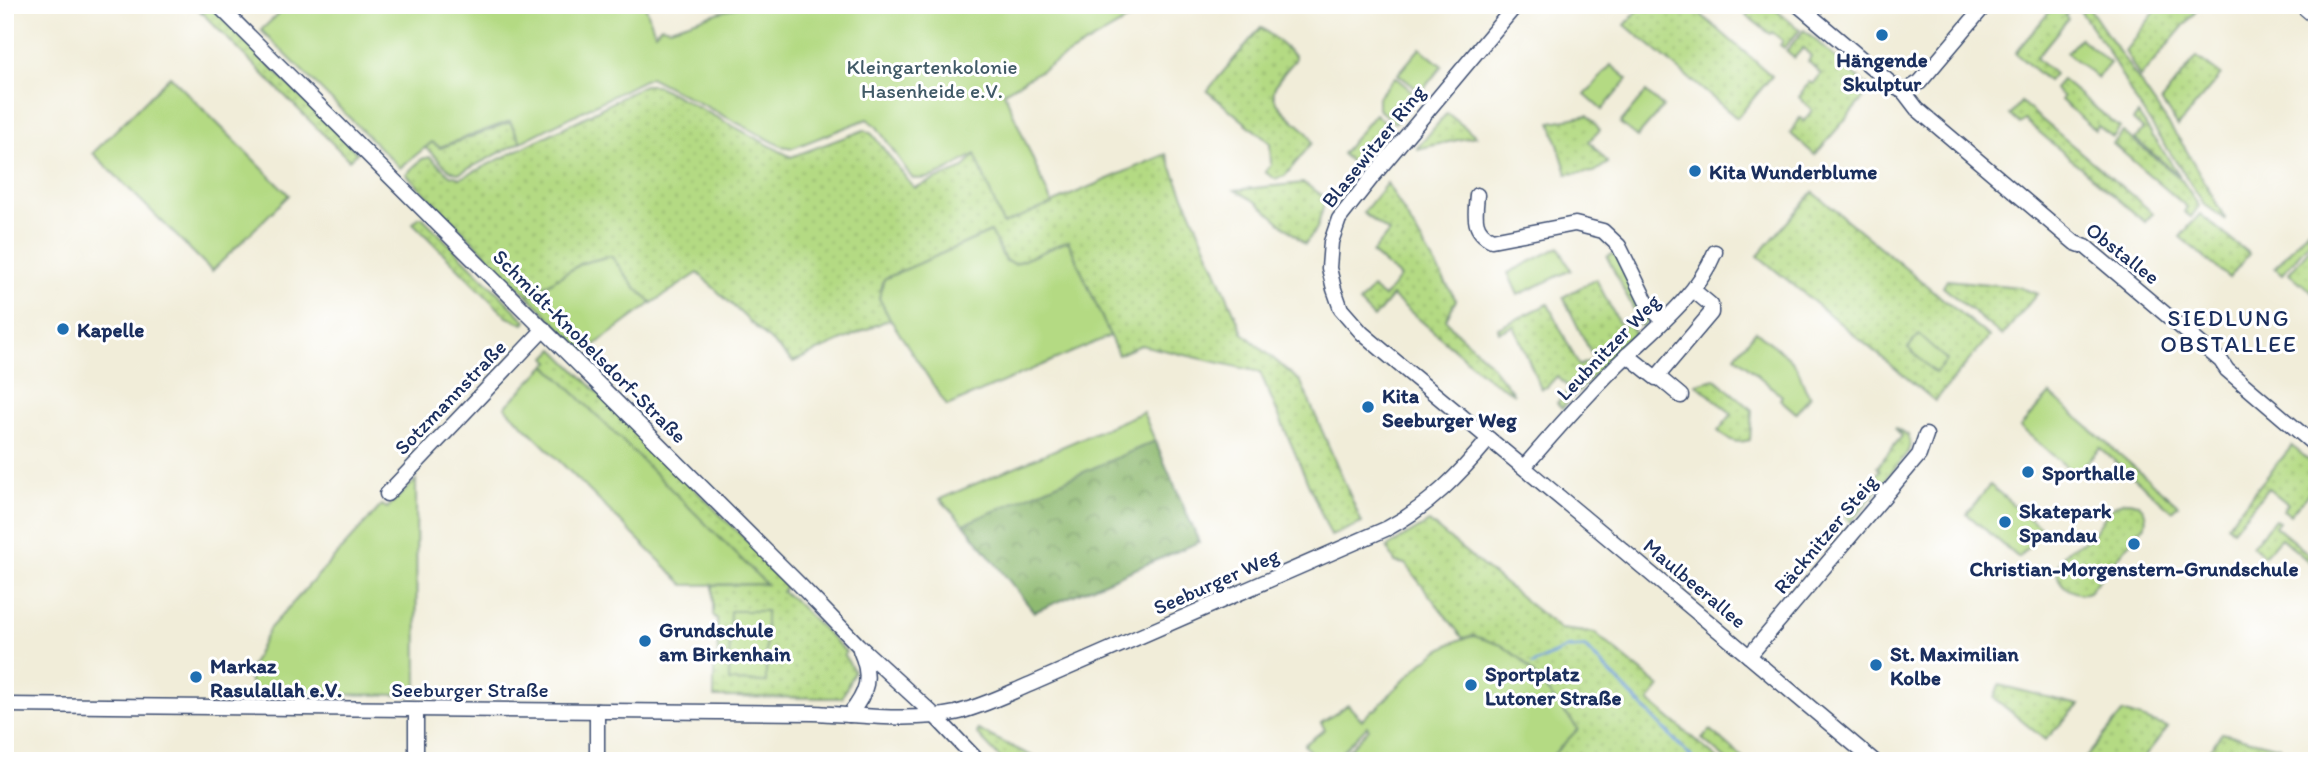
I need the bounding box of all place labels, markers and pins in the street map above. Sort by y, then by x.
marker: Hängende Skulptur [1874,27,1890,43]
place label: Hängende Skulptur [1836,47,1928,97]
place label: Kita Wunderblume [1709,159,1877,184]
marker: Kita Wunderblume [1687,163,1703,179]
place label: Kapelle [77,317,144,343]
marker: Kapelle [55,321,71,337]
place label: Kita Seeburger Weg [1382,383,1517,433]
marker: Kita Seeburger Weg [1360,399,1376,415]
place label: Sporthalle [2042,460,2135,486]
marker: Sporthalle [2020,464,2036,480]
place label: Skatepark Spandau [2019,498,2112,548]
marker: Skatepark Spandau [1997,514,2013,530]
marker: Christian-Morgenstern-Grundschule [2126,536,2142,552]
place label: Christian-Morgenstern-Grundschule [1969,556,2299,582]
place label: Grundschule am Birkenhain [659,617,791,666]
marker: Grundschule am Birkenhain [637,633,653,649]
place label: St. Maximilian Kolbe [1890,641,2019,690]
place label: Markaz Rasulallah e.V. [210,653,342,702]
marker: St. Maximilian Kolbe [1868,657,1884,673]
place label: Sportplatz Lutoner Straße [1485,661,1621,710]
marker: Markaz Rasulallah e.V. [188,669,204,685]
marker: Sportplatz Lutoner Straße [1463,677,1479,693]

